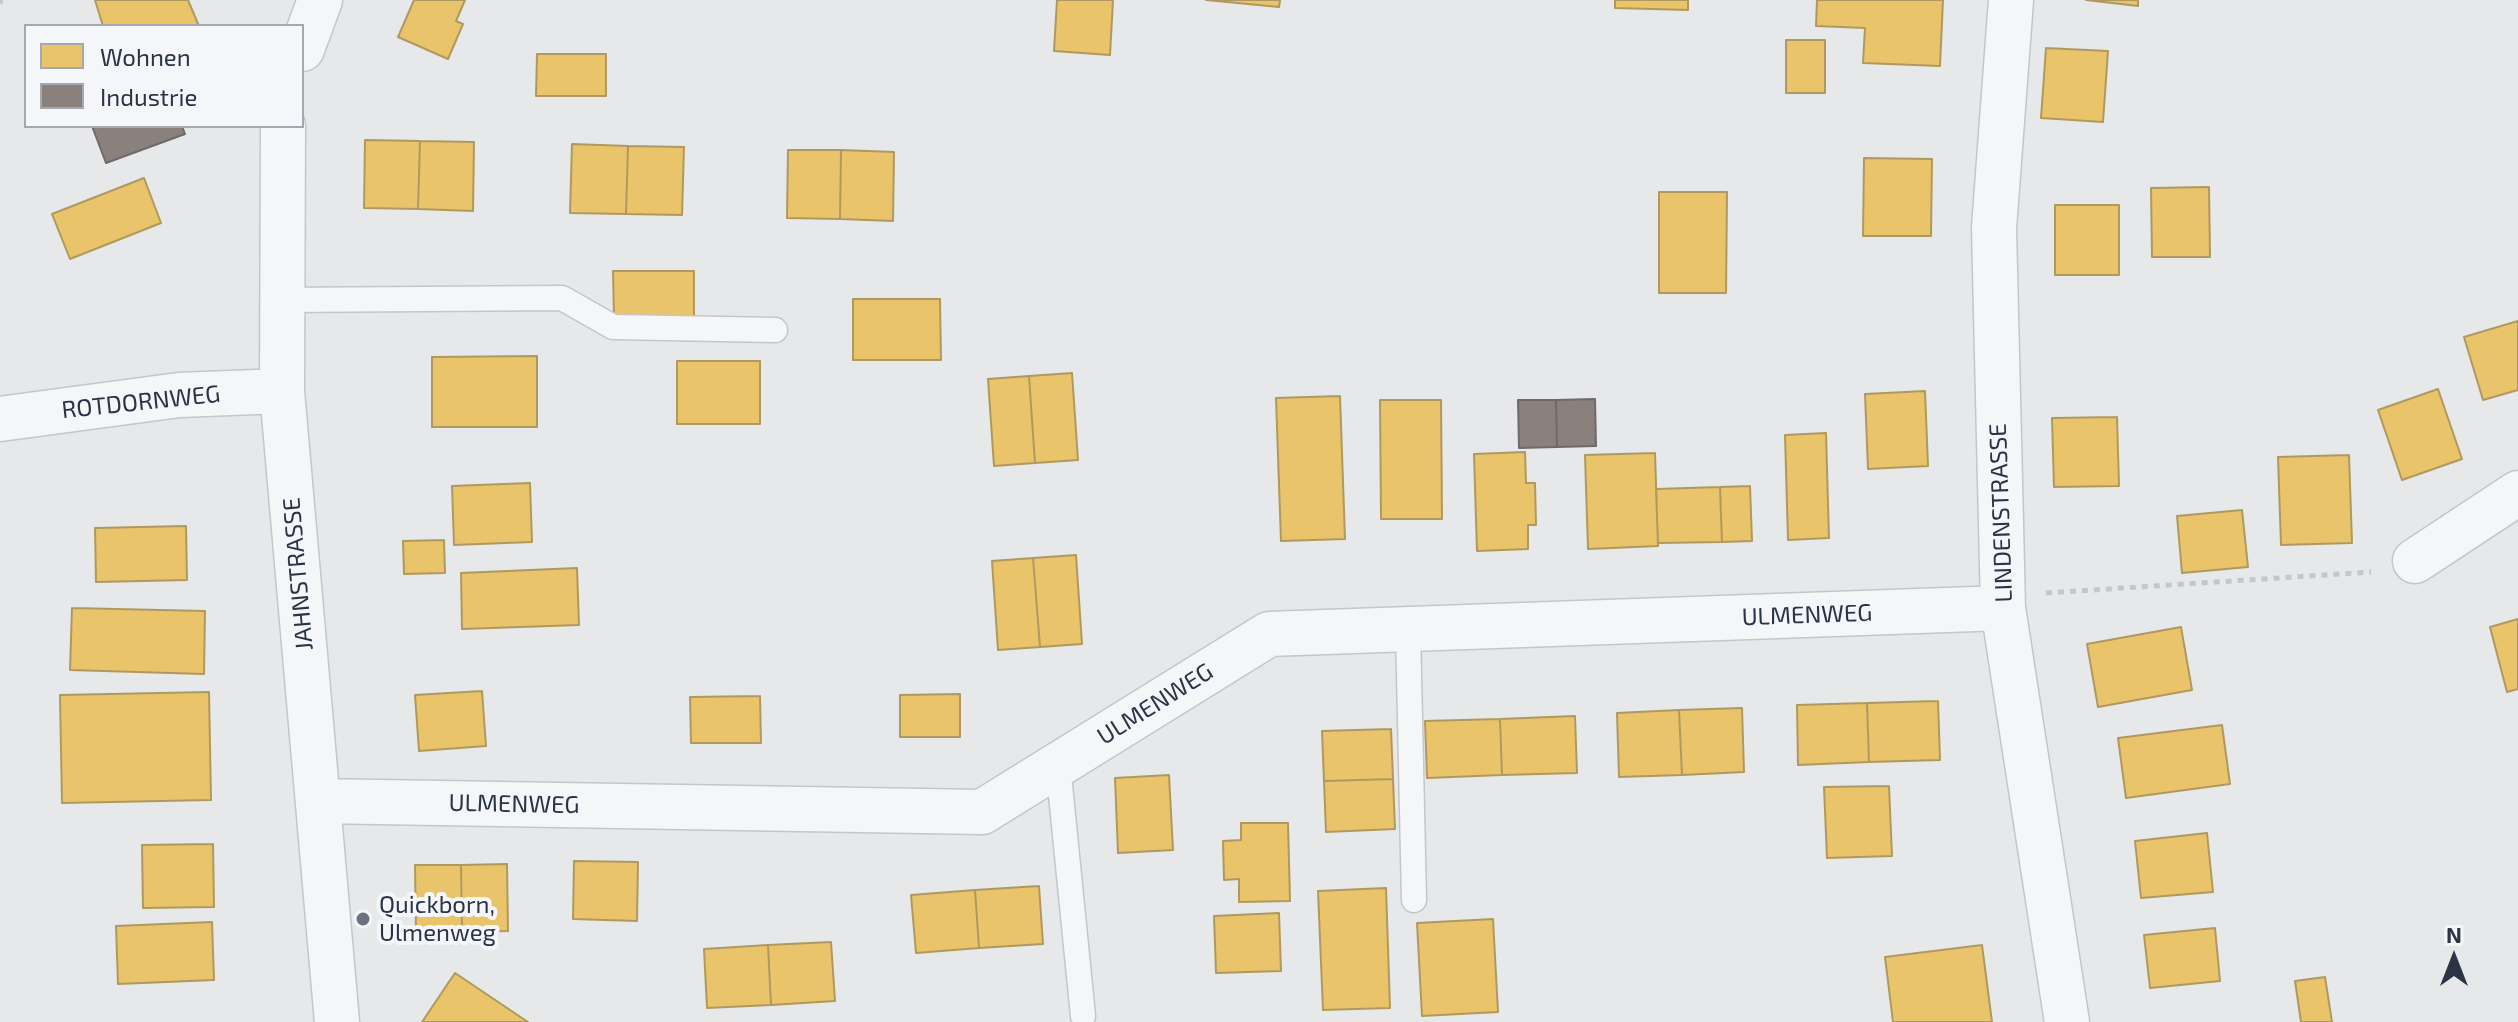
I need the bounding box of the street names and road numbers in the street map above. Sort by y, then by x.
street label: ROTDORNWEG [60,379,222,425]
street label: LINDENSTRASSE [1983,423,2019,603]
street label: JAHNSTRASSE [277,496,319,652]
street label: ULMENWEG [1741,598,1873,632]
street label: ULMENWEG [1092,657,1218,751]
street label: ULMENWEG [448,788,580,820]

